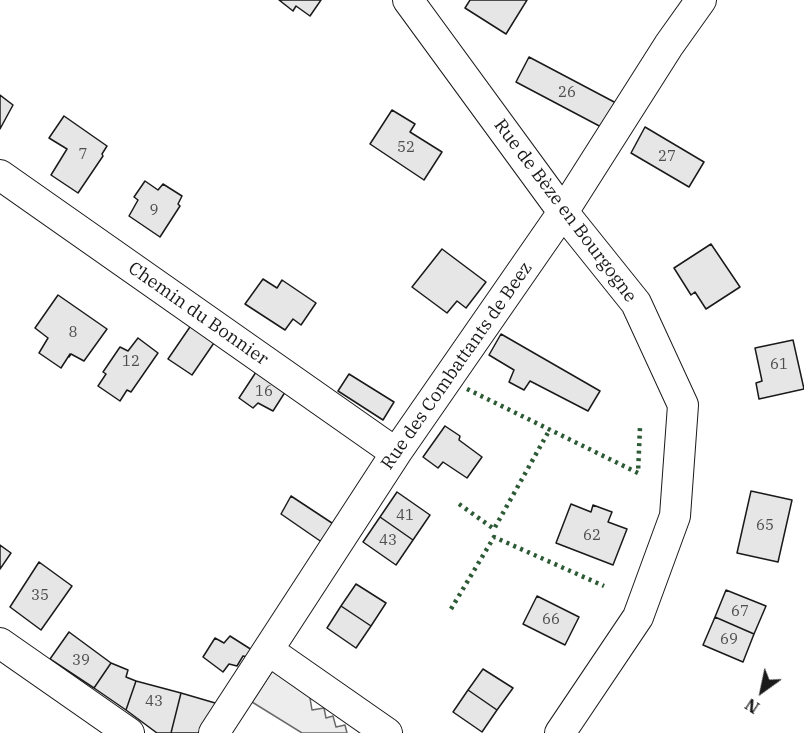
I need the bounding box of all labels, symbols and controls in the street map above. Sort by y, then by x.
house number: 26 [558,84,576,102]
street label: Rue de Bèze en Bourgogne [489,115,641,307]
house number: 52 [397,139,415,157]
house number: 7 [79,146,87,164]
house number: 27 [658,148,676,166]
house number: 9 [150,202,158,220]
street label: Chemin du Bonnier [124,258,272,370]
street label: Rue des Combattants de Beez [377,258,537,474]
house number: 8 [69,324,77,342]
house number: 12 [122,353,140,371]
house number: 61 [770,356,788,374]
house number: 16 [255,383,273,401]
house number: 41 [396,507,414,525]
house number: 65 [756,517,774,535]
house number: 62 [583,527,601,545]
house number: 43 [379,532,397,550]
house number: 35 [31,587,49,605]
house number: 67 [731,603,749,621]
house number: 66 [542,611,560,629]
house number: 69 [720,631,738,649]
house number: 39 [72,652,90,670]
north arrow [732,661,792,721]
house number: 43 [145,693,163,711]
text: N [741,694,763,718]

